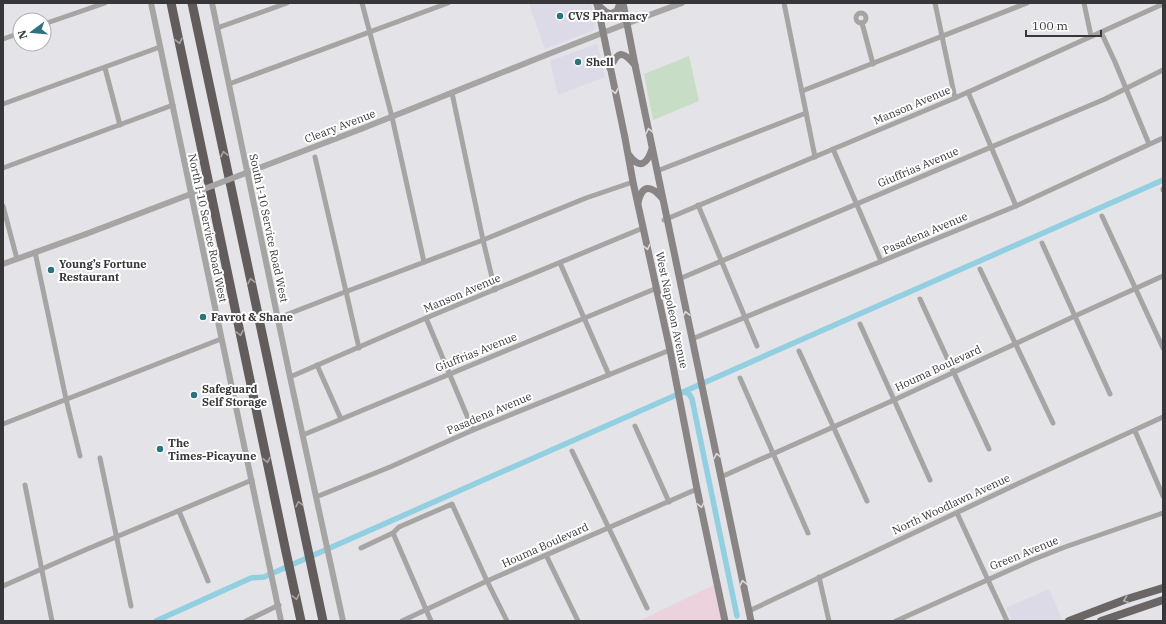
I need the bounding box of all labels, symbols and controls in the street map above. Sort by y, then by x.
place label: CVS Pharmacy [568,9,649,23]
marker: CVS Pharmacy [555,11,565,21]
north arrow [12,12,52,52]
scale bar [1026,12,1101,38]
text: 100 m [1032,18,1068,33]
text: N [14,28,30,41]
one-way arrow [175,38,183,44]
place label: Shell [586,55,614,69]
marker: Shell [573,57,583,67]
street label: Manson Avenue [871,82,953,128]
one-way arrow [610,88,618,94]
street label: Cleary Avenue [303,106,377,146]
one-way arrow [645,128,653,135]
street label: Giuffrias Avenue [875,144,961,190]
one-way arrow [221,151,229,157]
street label: North I-10 Service Road West [185,152,231,304]
street label: South I-10 Service Road West [246,152,292,304]
street label: Pasadena Avenue [880,209,970,257]
one-way arrow [643,244,651,250]
street label: West Napoleon Avenue [653,250,691,370]
place label: Young’s Fortune Restaurant [59,257,147,284]
marker: Young’s Fortune Restaurant [46,265,56,275]
street label: Manson Avenue [421,270,503,316]
one-way arrow [248,278,256,284]
place label: Favrot & Shane [211,310,293,324]
one-way arrow [683,310,691,317]
marker: Favrot & Shane [198,312,208,322]
street label: Giuffrias Avenue [433,329,519,375]
one-way arrow [236,330,244,336]
street label: Houma Boulevard [893,342,984,394]
place label: Safeguard Self Storage [202,382,267,409]
street label: Pasadena Avenue [444,389,534,437]
marker: Safeguard Self Storage [189,390,199,400]
place label: The Times-Picayune [168,436,256,463]
marker: The Times-Picayune [155,444,165,454]
one-way arrow [713,452,721,459]
one-way arrow [262,457,270,463]
street label: North Woodlawn Avenue [890,470,1012,537]
one-way arrow [296,501,304,507]
one-way arrow [696,502,704,508]
street label: Houma Boulevard [499,519,591,570]
street label: Green Avenue [988,533,1060,573]
one-way arrow [739,580,747,586]
one-way arrow [292,594,300,600]
one-way arrow [1122,595,1129,604]

